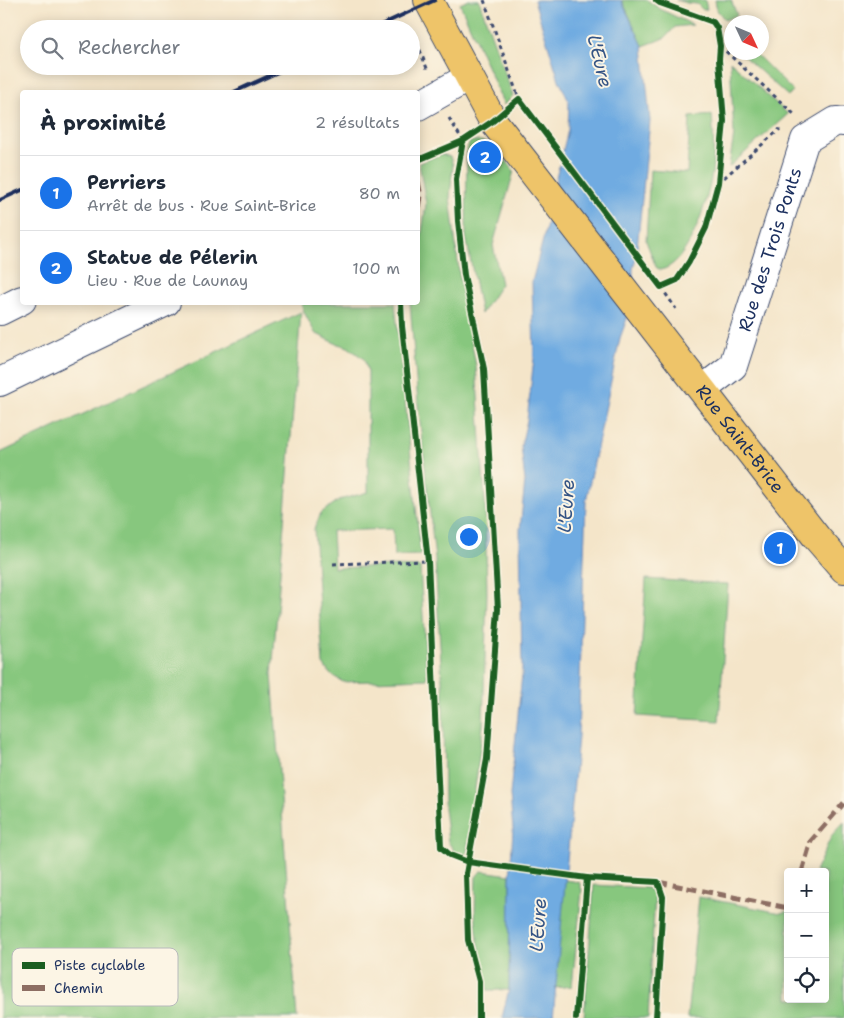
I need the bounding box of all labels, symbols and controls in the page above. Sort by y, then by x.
north arrow [724,15,769,60]
search box [20,20,420,75]
water label: L'Eure [581,32,619,90]
icon: search [38,34,66,62]
text: Rechercher [78,35,181,60]
text: À proximité [40,109,166,137]
text: 2 résultats [315,112,400,133]
pin: 2 [469,138,501,176]
street label: Rue des Trois Ponts [733,165,807,335]
text: Perriers [87,170,166,195]
text: 1 [52,183,60,204]
text: 80 m [359,183,400,204]
text: Arrêt de bus · Rue Saint-Brice [87,195,317,216]
text: Statue de Pélerin [87,245,258,270]
text: 2 [50,258,62,279]
text: 100 m [352,258,400,279]
text: Lieu · Rue de Launay [87,270,248,291]
street label: Rue Saint-Brice [690,380,790,498]
water label: L'Eure [552,478,580,534]
your location [456,524,482,550]
pin: 1 [764,529,796,567]
map controls [784,868,829,1003]
button: + [784,868,829,913]
water label: L'Eure [524,897,552,953]
button: − [784,913,829,958]
legend [12,948,178,1006]
text: Piste cyclable [54,956,145,974]
button: locate [784,958,829,1003]
text: Chemin [54,979,103,997]

